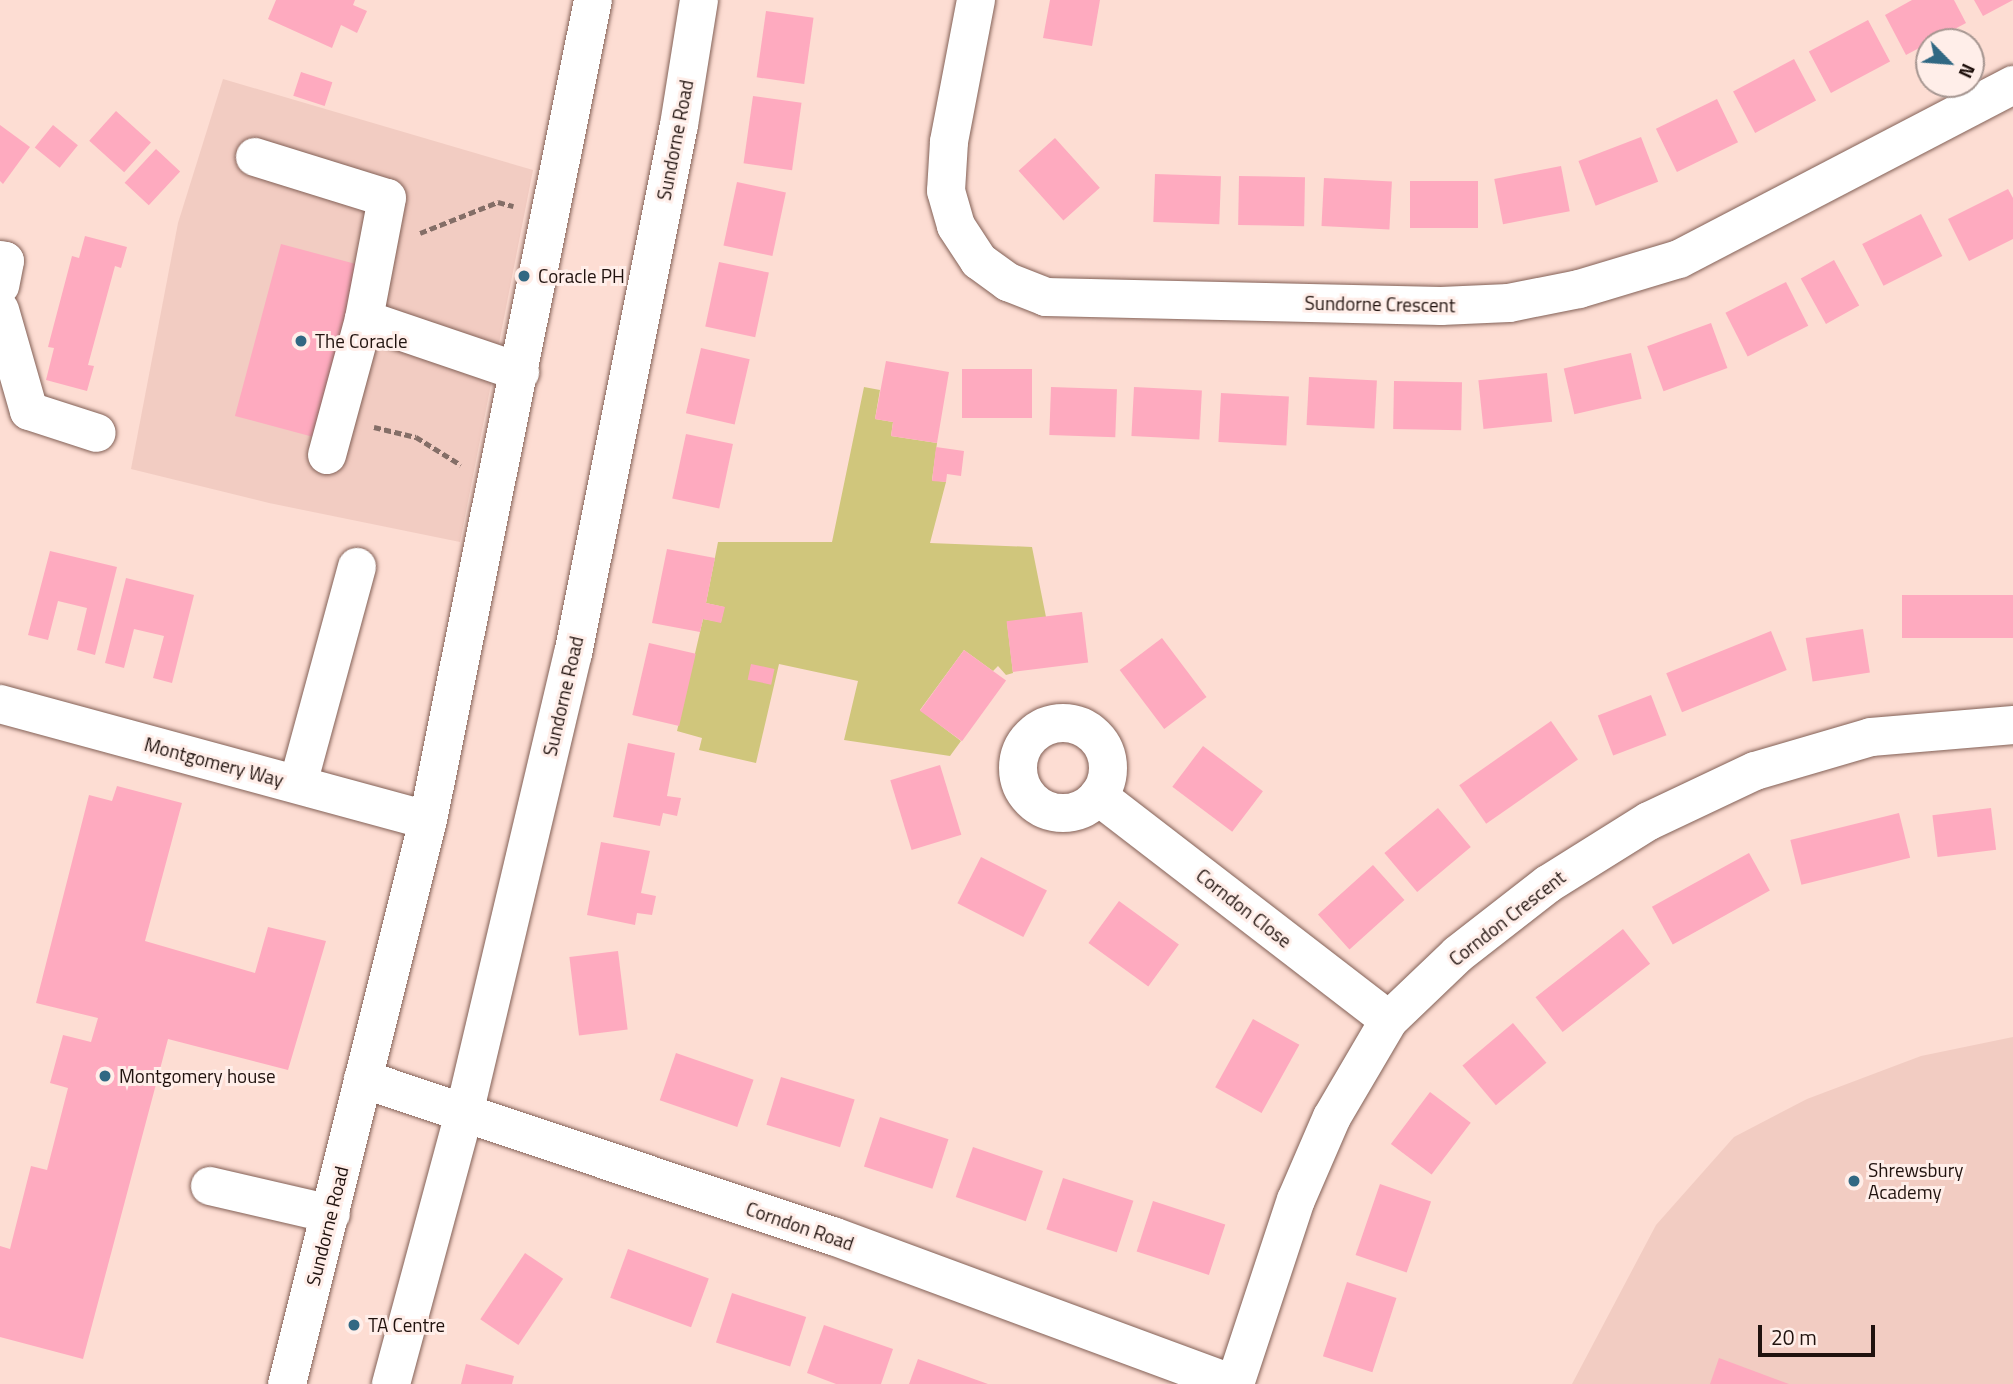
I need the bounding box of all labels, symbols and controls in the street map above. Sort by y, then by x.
north arrow [1915,28,1985,98]
text: N [1952,59,1984,83]
street label: Sundorne Road [652,78,698,202]
place label: Coracle PH [538,265,625,287]
marker: Coracle PH [516,268,532,284]
street label: Sundorne Crescent [1304,291,1456,317]
place label: The Coracle [315,330,408,352]
marker: The Coracle [293,333,309,349]
street label: Sundorne Road [538,634,588,758]
street label: Montgomery Way [142,732,286,792]
street label: Corndon Close [1192,864,1296,952]
street label: Corndon Crescent [1444,866,1570,970]
place label: Montgomery house [119,1065,276,1087]
marker: Montgomery house [97,1068,113,1084]
place label: Shrewsbury Academy [1868,1159,1963,1203]
street label: Sundorne Road [301,1164,353,1288]
marker: Shrewsbury Academy [1846,1173,1862,1189]
street label: Corndon Road [743,1197,857,1255]
scale bar [1761,1310,1878,1354]
place label: TA Centre [368,1314,445,1336]
marker: TA Centre [346,1317,362,1333]
text: 20 m [1771,1321,1817,1353]

